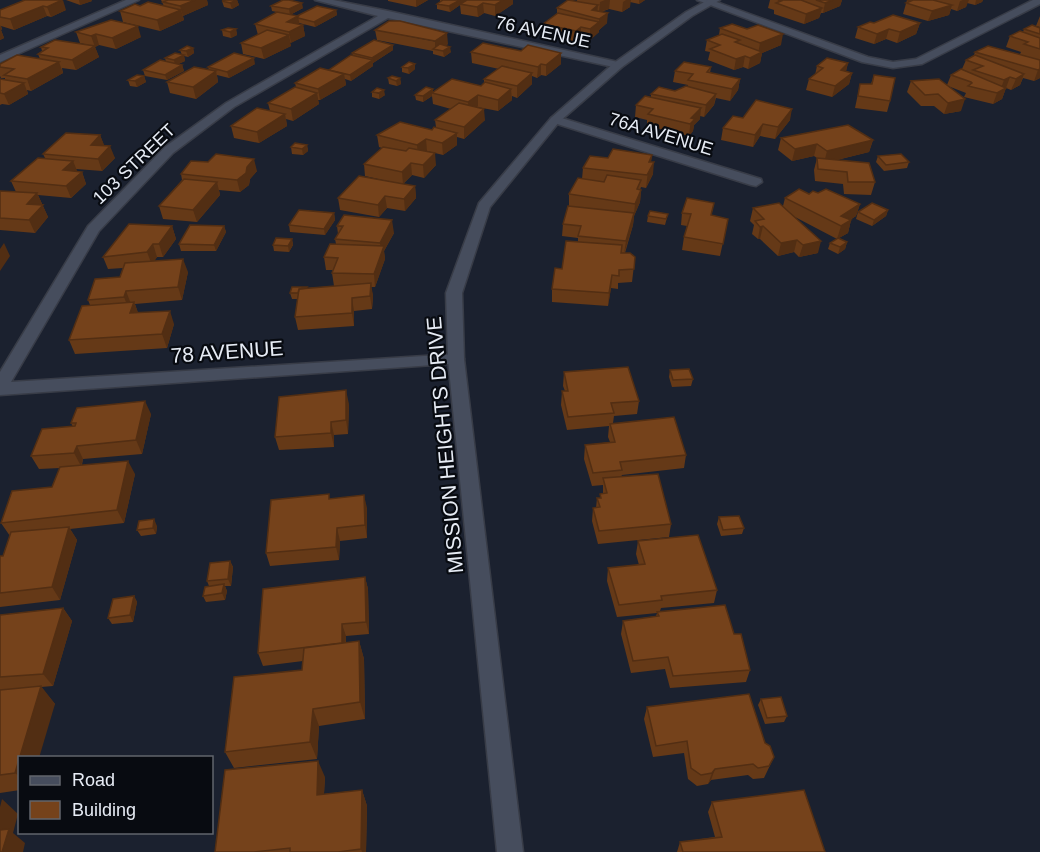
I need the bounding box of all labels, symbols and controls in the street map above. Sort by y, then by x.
street label: 76 AVENUE [494,12,592,52]
street label: 76A AVENUE [607,109,715,159]
street label: 103 STREET [89,120,179,208]
street label: MISSION HEIGHTS DRIVE [422,316,467,574]
street label: 78 AVENUE [170,336,284,367]
legend [18,756,213,834]
text: Road [72,770,115,790]
text: Building [72,800,136,820]

